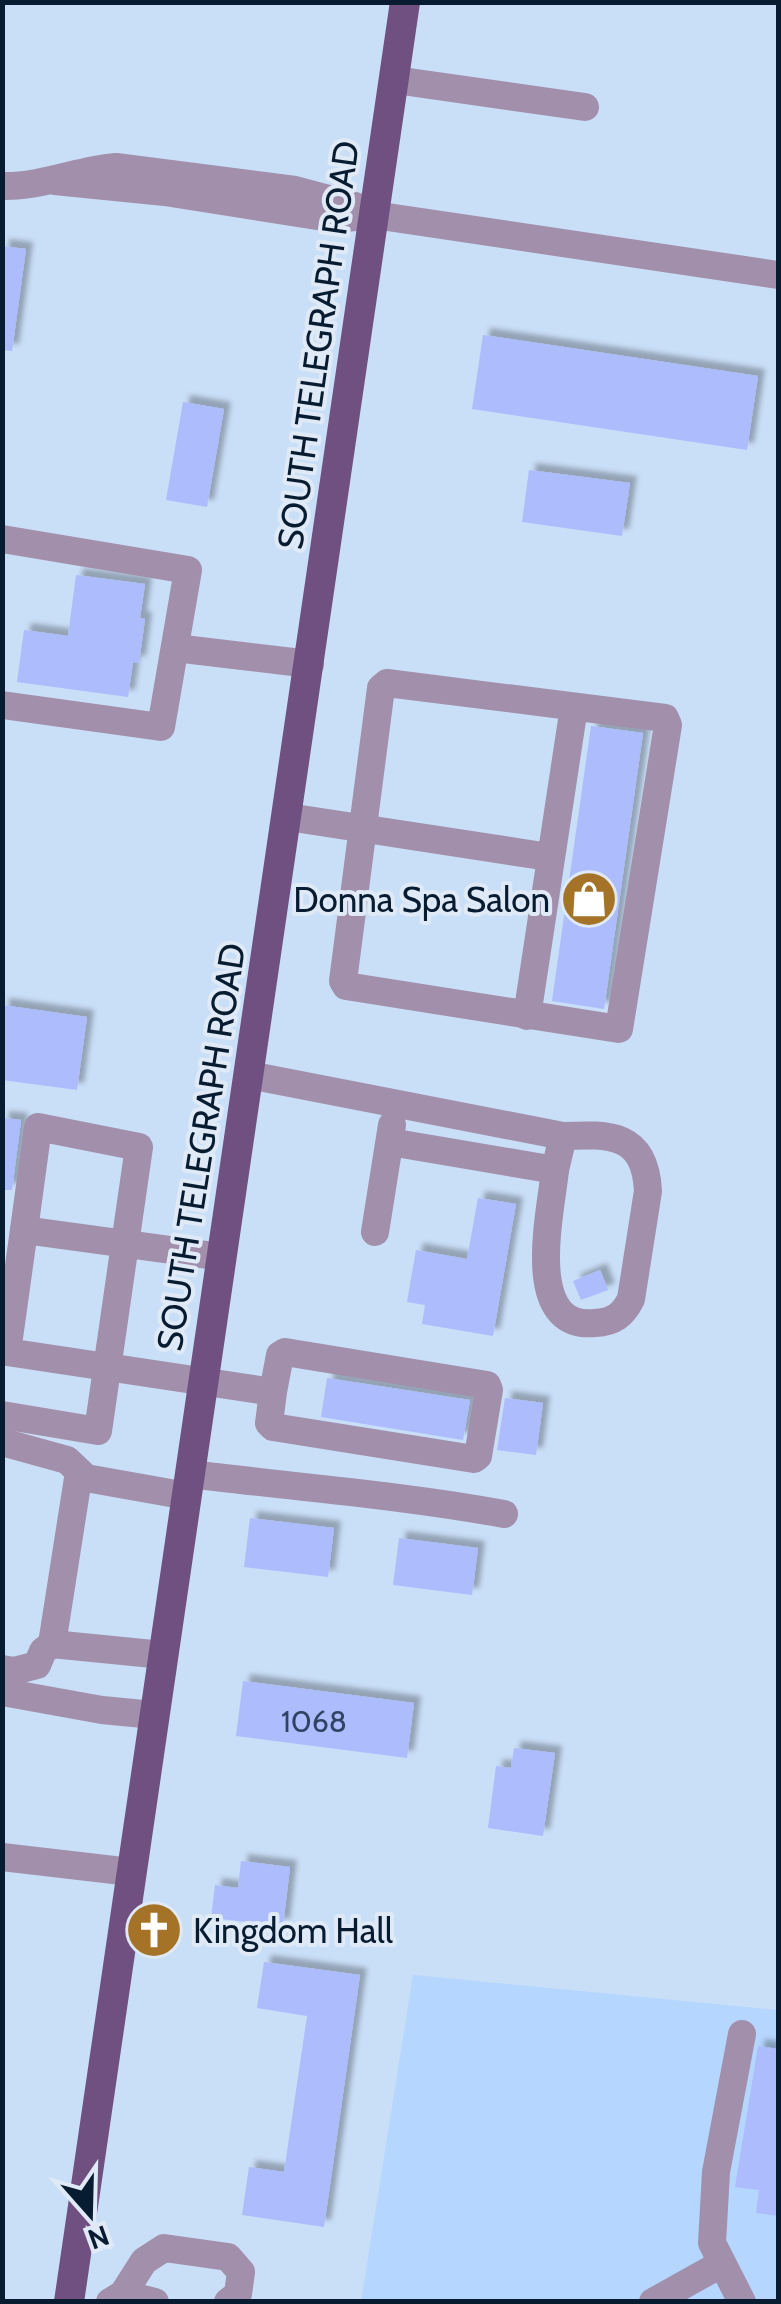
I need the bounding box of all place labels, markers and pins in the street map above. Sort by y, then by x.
shop icon: Donna Spa Salon [559,869,619,929]
place label: Donna Spa Salon [293,878,550,921]
church icon: Kingdom Hall [124,1900,184,1960]
place label: Kingdom Hall [193,1909,394,1952]

